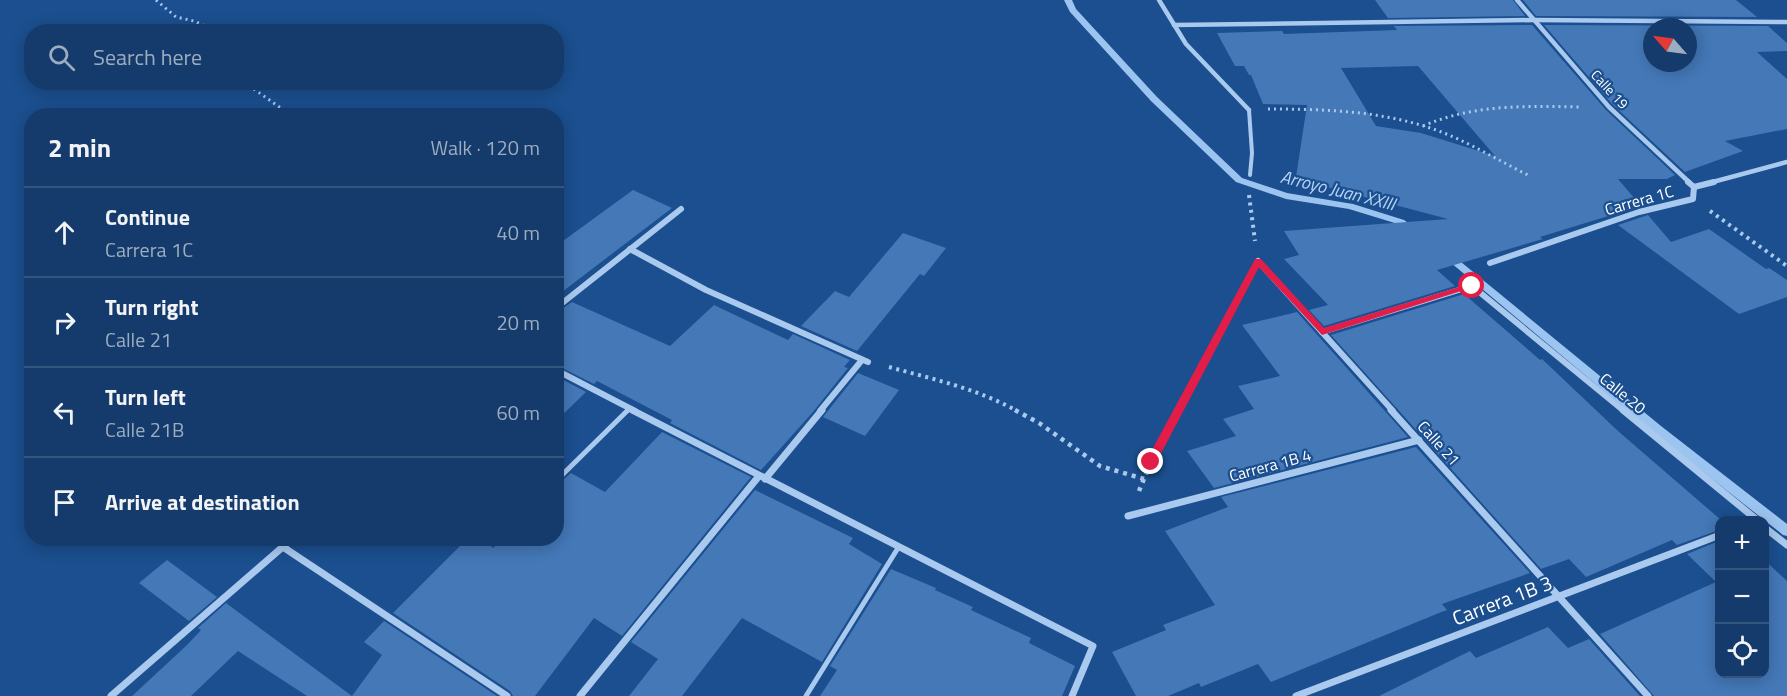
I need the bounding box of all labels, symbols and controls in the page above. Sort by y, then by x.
north arrow [1643,18,1697,72]
search box [24,24,564,90]
text: Search here [93,40,202,74]
icon: search [45,41,78,74]
street label: Calle 19 [1586,65,1634,113]
text: 2 min [48,128,111,167]
text: Walk · 120 m [431,132,540,163]
water label: Arroyo Juan XXIII [1278,163,1400,218]
street label: Carrera 1C [1602,179,1676,221]
text: Continue [105,200,190,234]
icon: ahead [48,216,81,249]
text: 40 m [496,217,540,248]
text: Carrera 1C [105,234,193,265]
route start [1458,272,1484,298]
text: Turn right [105,290,199,324]
icon: right [48,306,81,339]
text: 20 m [496,307,540,338]
text: Calle 21 [105,324,172,355]
street label: Calle 20 [1595,367,1651,419]
text: Turn left [105,380,186,414]
icon: left [48,396,81,429]
text: 60 m [496,397,540,428]
text: Calle 21B [105,414,184,445]
street label: Calle 21 [1412,415,1466,471]
street label: Carrera 1B 4 [1226,443,1314,487]
route end [1137,448,1163,474]
text: Arrive at destination [105,485,300,519]
icon: arrive [48,486,81,519]
map controls [1715,516,1769,678]
button: + [1715,516,1769,570]
street label: Carrera 1B 3 [1447,567,1557,633]
button: − [1715,570,1769,624]
button: locate [1715,624,1769,678]

